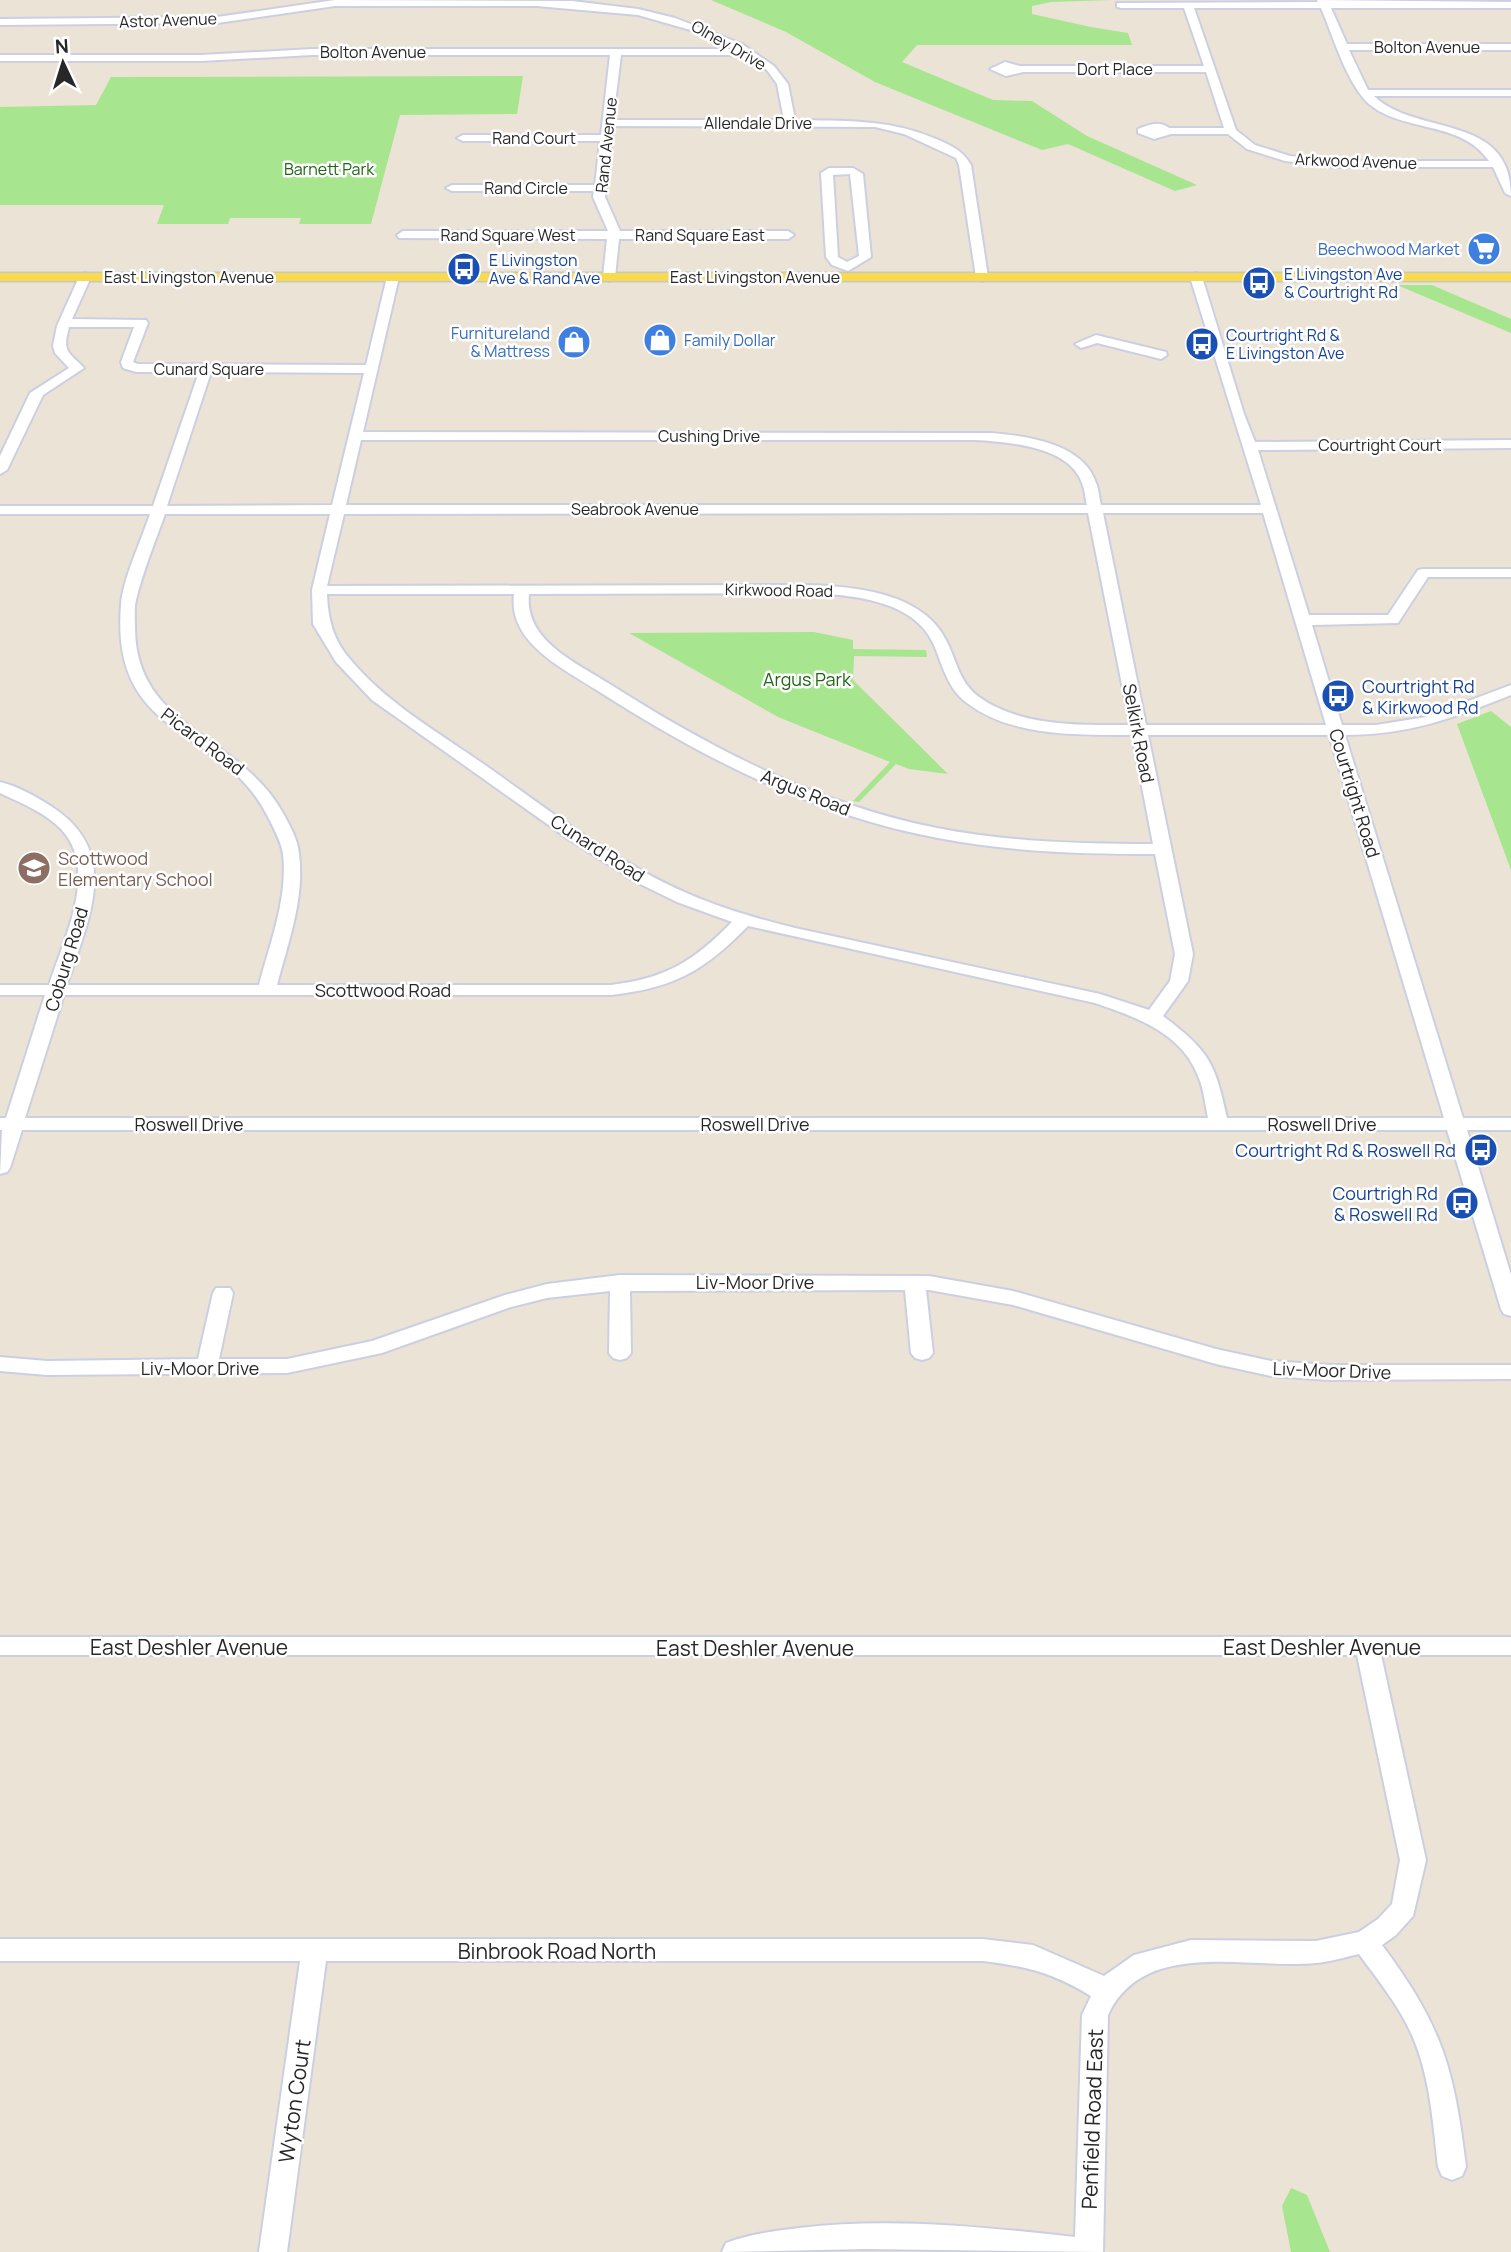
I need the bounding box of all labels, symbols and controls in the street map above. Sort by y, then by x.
street label: Astor Avenue [119,7,217,33]
street label: Olney Drive [688,15,770,75]
north arrow [28,28,98,98]
text: N [54,33,70,59]
street label: Bolton Avenue [1374,36,1480,58]
street label: Bolton Avenue [320,41,426,63]
street label: Dort Place [1077,58,1153,80]
street label: Rand Avenue [590,96,622,194]
street label: Allendale Drive [704,112,812,134]
street label: Rand Court [492,127,576,149]
street label: Arkwood Avenue [1295,148,1417,174]
park label: Barnett Park [284,158,375,180]
street label: Rand Circle [484,177,568,199]
street label: Rand Square West [440,224,576,246]
street label: Rand Square East [635,224,765,246]
supermarket icon: Beechwood Market [1465,230,1503,268]
place label: Beechwood Market [1318,238,1460,260]
place label: E Livingston Ave & Rand Ave [489,249,600,289]
bus stop icon: E Livingston Ave & Rand Ave [445,250,483,288]
place label: E Livingston Ave & Courtright Rd [1284,263,1402,303]
bus stop icon: E Livingston Ave & Courtright Rd [1240,264,1278,302]
street label: East Livingston Avenue [104,266,274,288]
street label: East Livingston Avenue [670,266,840,288]
shop icon: Family Dollar [641,321,679,359]
place label: Furnitureland & Mattress [451,322,550,362]
shop icon: Furnitureland & Mattress [555,323,593,361]
place label: Courtright Rd & E Livingston Ave [1226,324,1344,364]
bus stop icon: Courtright Rd & E Livingston Ave [1183,325,1221,363]
place label: Family Dollar [684,329,776,351]
street label: Cunard Square [154,358,264,380]
street label: Cushing Drive [658,425,760,447]
street label: Courtright Court [1318,434,1442,456]
street label: Seabrook Avenue [571,498,699,520]
street label: Kirkwood Road [725,578,833,602]
park label: Argus Park [763,667,852,691]
place label: Courtright Rd & Kirkwood Rd [1362,674,1479,719]
bus stop icon: Courtright Rd & Kirkwood Rd [1319,677,1357,715]
street label: Selkirk Road [1118,681,1160,785]
street label: Picard Road [157,702,249,780]
street label: Courtright Road [1324,726,1386,860]
street label: Argus Road [758,763,854,821]
street label: Cunard Road [546,809,650,887]
place label: Scottwood Elementary School [58,846,213,891]
school or university icon: Scottwood Elementary School [15,849,53,887]
street label: Coburg Road [39,904,93,1014]
street label: Scottwood Road [315,978,451,1002]
street label: Roswell Drive [134,1112,244,1136]
street label: Roswell Drive [700,1112,810,1136]
street label: Roswell Drive [1267,1112,1377,1136]
bus stop icon: Courtright Rd & Roswell Rd [1462,1131,1500,1169]
place label: Courtright Rd & Roswell Rd [1235,1138,1456,1162]
place label: Courtrigh Rd & Roswell Rd [1332,1181,1438,1226]
bus stop icon: Courtrigh Rd & Roswell Rd [1443,1184,1481,1222]
street label: Liv-Moor Drive [696,1270,814,1294]
street label: Liv-Moor Drive [141,1356,259,1380]
street label: Liv-Moor Drive [1272,1356,1392,1384]
street label: East Deshler Avenue [90,1633,288,1661]
street label: East Deshler Avenue [1223,1633,1421,1661]
street label: East Deshler Avenue [656,1634,854,1662]
street label: Binbrook Road North [458,1937,656,1965]
street label: Penfield Road East [1075,2028,1109,2210]
street label: Wyton Court [271,2037,317,2165]

